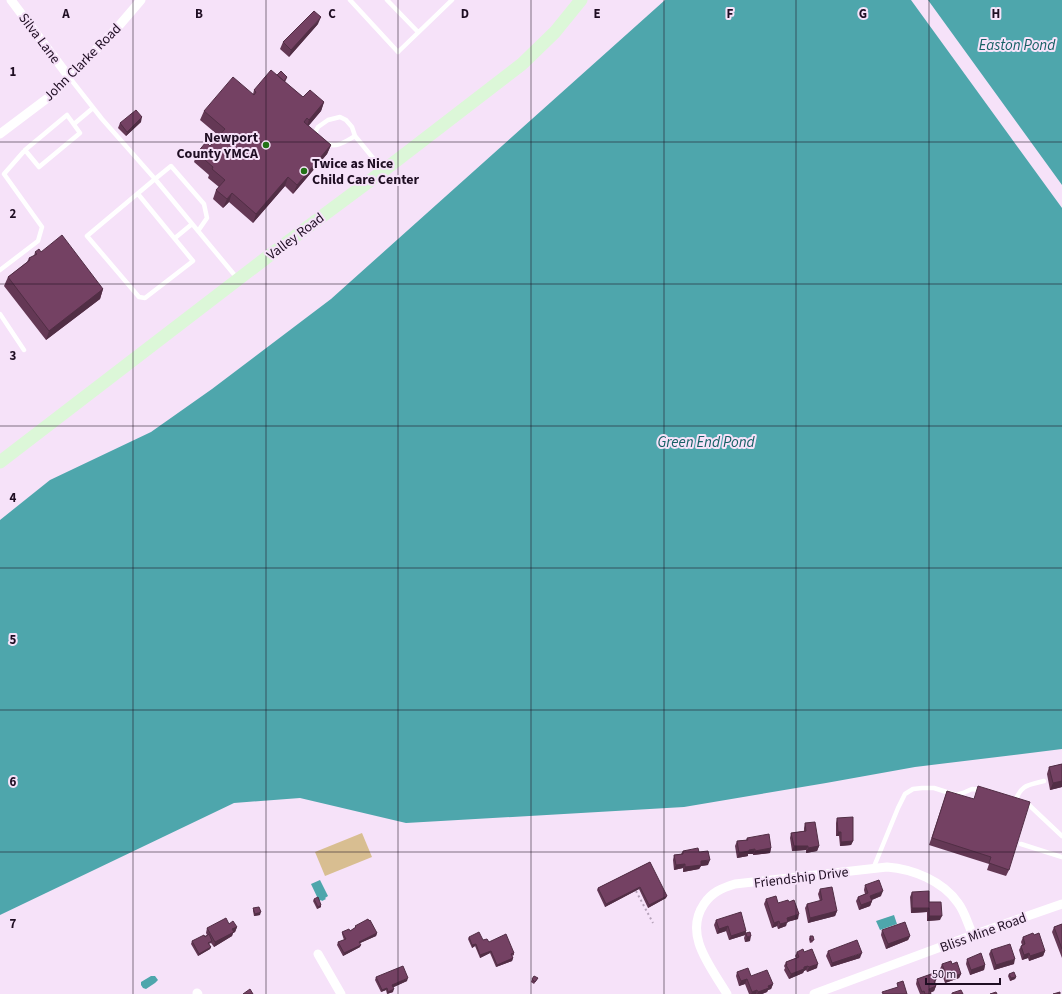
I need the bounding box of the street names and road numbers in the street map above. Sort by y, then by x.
street label: Silva Lane [13,9,65,68]
street label: John Clarke Road [39,19,126,106]
street label: Valley Road [263,209,329,265]
street label: Friendship Drive [753,862,850,894]
street label: Bliss Mine Road [937,908,1029,958]

